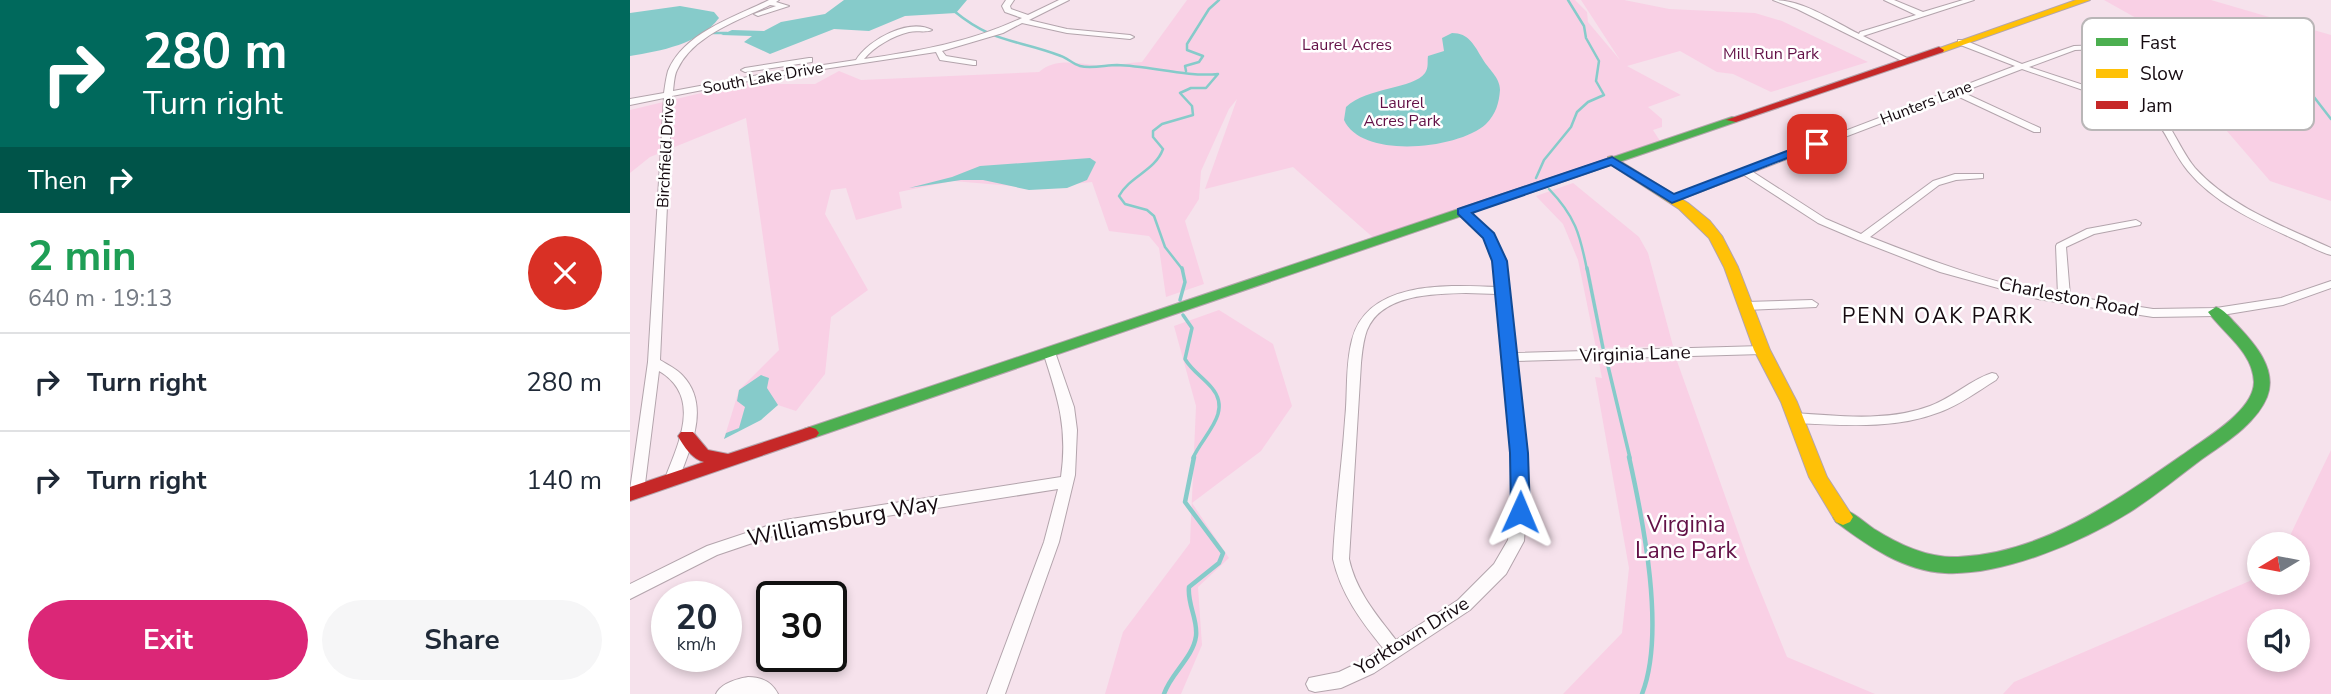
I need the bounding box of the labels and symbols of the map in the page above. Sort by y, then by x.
legend [2082,18,2314,130]
text: Fast [2140,30,2176,56]
park label: Laurel Acres [1302,34,1392,56]
park label: Mill Run Park [1723,43,1820,65]
street label: South Lake Drive [701,57,825,99]
text: Slow [2140,61,2184,87]
street label: Hunters Lane [1877,75,1975,131]
park label: Laurel Acres Park [1364,92,1441,132]
text: Jam [2139,93,2173,119]
street label: Birchfield Drive [652,97,680,209]
pin [1787,114,1847,174]
street label: Charleston Road [1997,271,2141,323]
district label: PENN OAK PARK [1842,302,2034,330]
street label: Virginia Lane [1578,339,1691,369]
position arrow [1483,475,1557,549]
street label: Williamsburg Way [745,486,941,554]
park label: Virginia Lane Park [1635,509,1737,566]
north arrow [2247,532,2310,595]
speed limit sign: 30 [756,581,847,672]
street label: Yorktown Drive [1349,590,1474,682]

